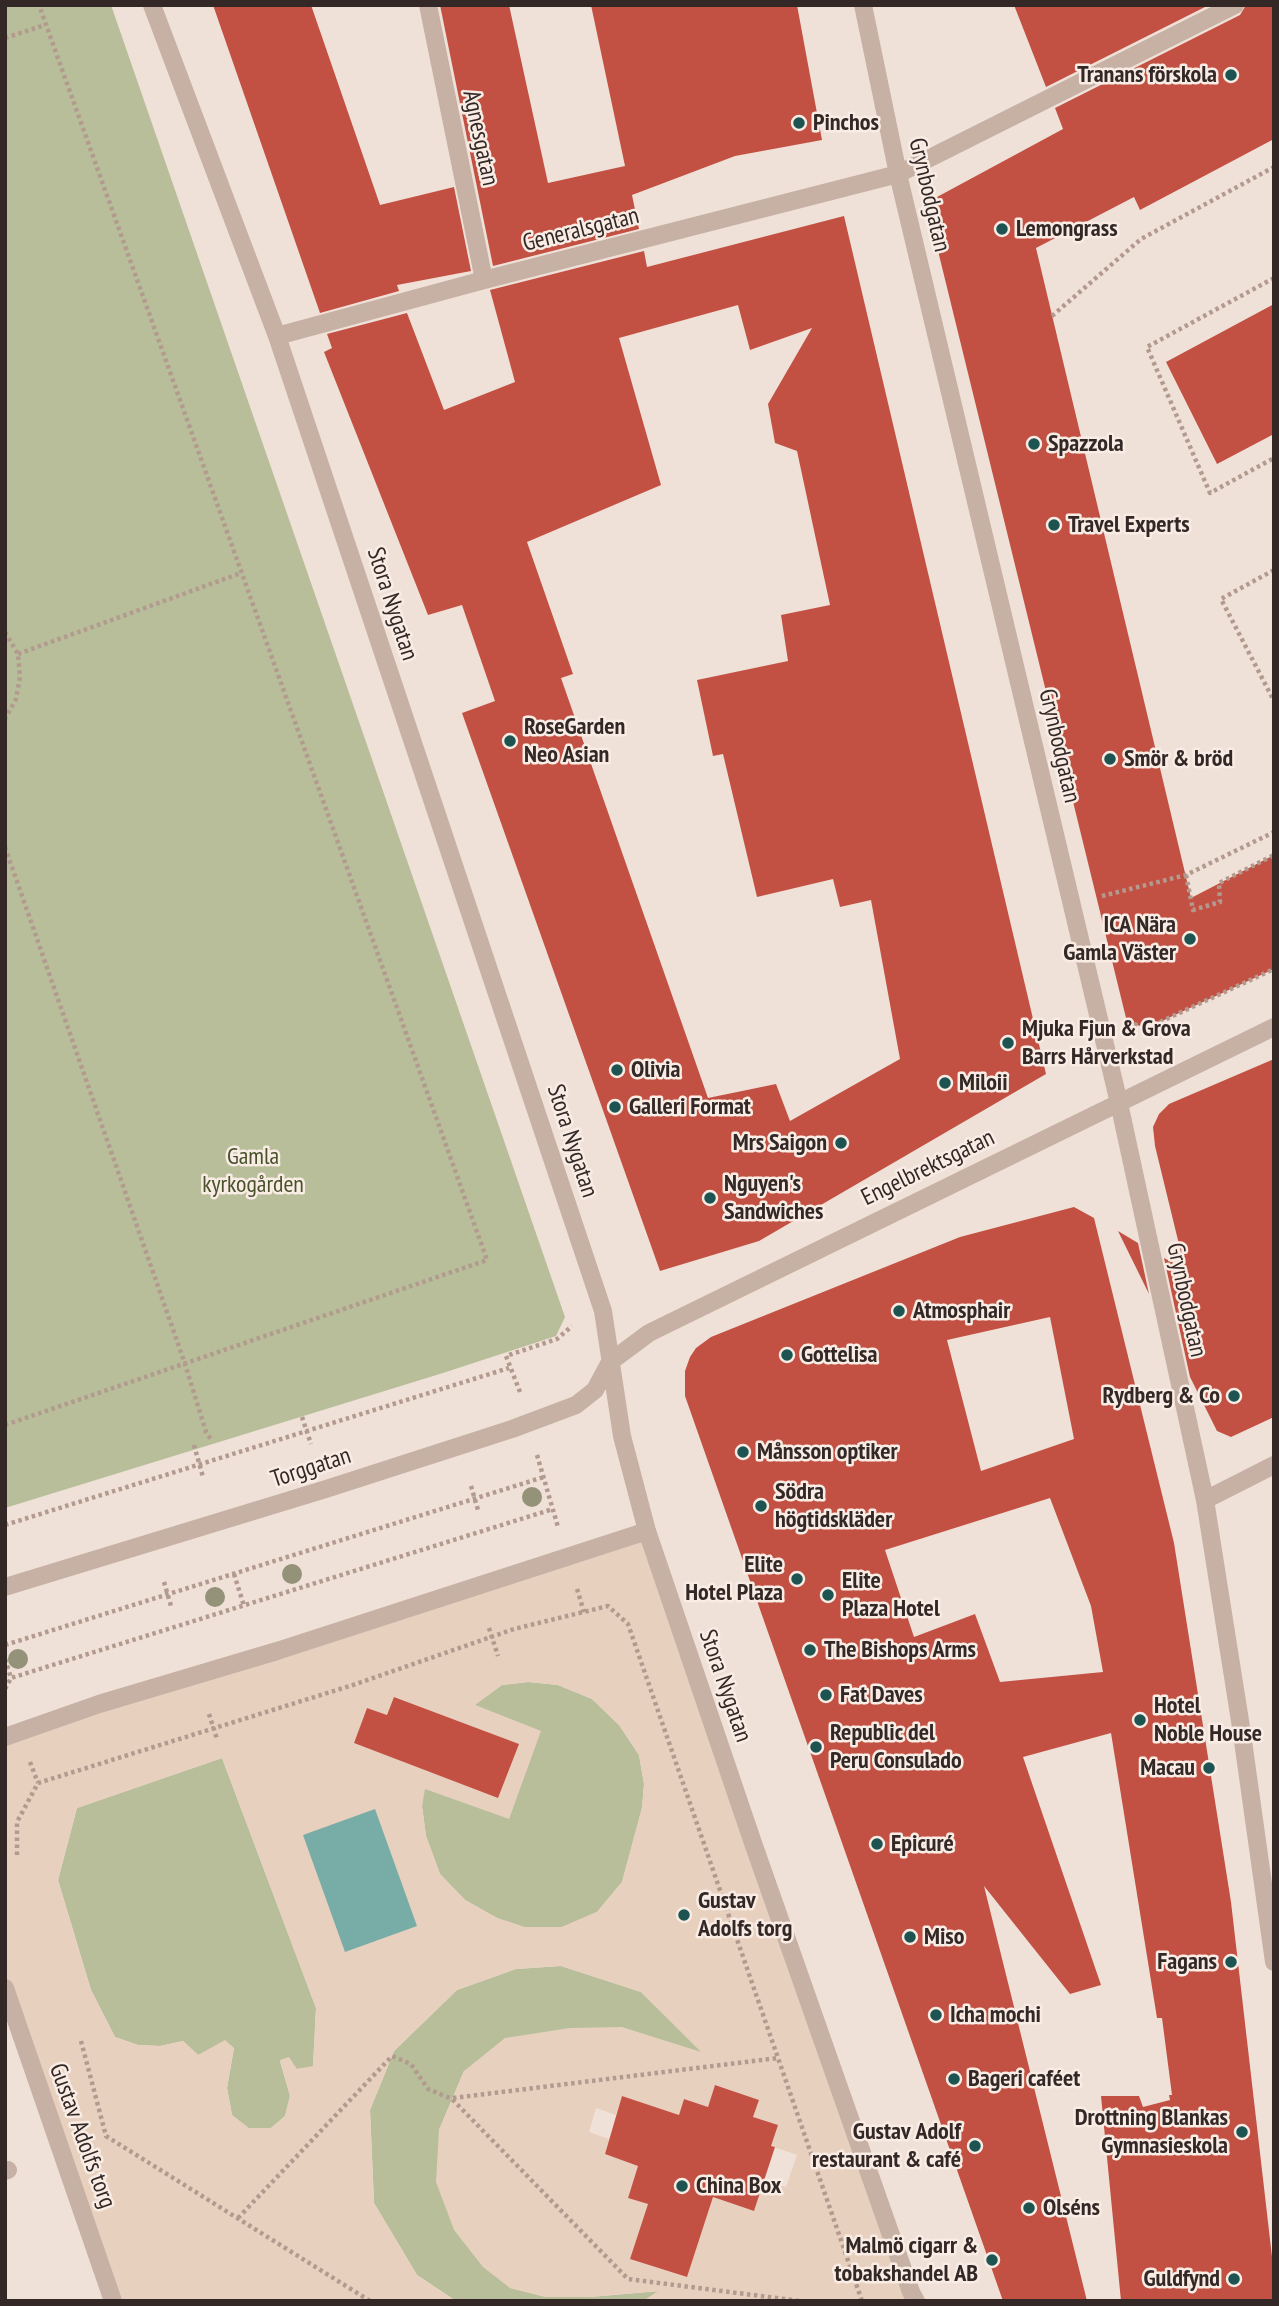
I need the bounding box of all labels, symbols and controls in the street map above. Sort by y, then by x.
place label: Tranans förskola [1077,61,1217,89]
marker: Tranans förskola [1223,67,1239,83]
street label: Agnesgatan [456,88,504,188]
place label: Pinchos [813,109,879,137]
marker: Pinchos [791,115,807,131]
street label: Grynbodgatan [902,135,956,255]
street label: Generalsgatan [520,202,642,258]
place label: Lemongrass [1016,215,1118,243]
marker: Lemongrass [994,221,1010,237]
place label: Spazzola [1048,430,1124,458]
marker: Spazzola [1026,436,1042,452]
place label: Travel Experts [1068,511,1190,539]
marker: Travel Experts [1046,517,1062,533]
street label: Stora Nygatan [360,544,424,664]
street label: Grynbodgatan [1032,686,1086,806]
place label: RoseGarden Neo Asian [524,713,625,769]
marker: RoseGarden Neo Asian [502,733,518,749]
place label: Smör & bröd [1124,745,1233,773]
marker: Smör & bröd [1102,751,1118,767]
place label: ICA Nära Gamla Väster [1063,911,1176,967]
marker: ICA Nära Gamla Väster [1182,931,1198,947]
place label: Mjuka Fjun & Grova Barrs Hårverkstad [1022,1015,1191,1071]
marker: Mjuka Fjun & Grova Barrs Hårverkstad [1000,1035,1016,1051]
place label: Olivia [631,1056,680,1084]
marker: Olivia [609,1062,625,1078]
place label: Miloii [959,1069,1008,1097]
marker: Miloii [937,1075,953,1091]
street label: Stora Nygatan [540,1081,604,1201]
place label: Galleri Format [629,1093,751,1121]
marker: Galleri Format [607,1099,623,1115]
street label: Engelbrektsgatan [857,1123,999,1213]
place label: Mrs Saigon [733,1129,827,1157]
marker: Mrs Saigon [833,1135,849,1151]
park label: Gamla kyrkogården [202,1143,304,1199]
place label: Nguyen's Sandwiches [724,1170,823,1226]
marker: Nguyen's Sandwiches [702,1190,718,1206]
street label: Grynbodgatan [1160,1240,1212,1360]
place label: Atmosphair [913,1297,1010,1325]
marker: Atmosphair [891,1303,907,1319]
place label: Gottelisa [801,1341,877,1369]
marker: Gottelisa [779,1347,795,1363]
place label: Rydberg & Co [1103,1382,1220,1410]
marker: Rydberg & Co [1226,1388,1242,1404]
place label: Månsson optiker [757,1438,898,1466]
street label: Torggatan [267,1442,355,1494]
marker: Månsson optiker [735,1444,751,1460]
place label: Södra högtidskläder [775,1478,892,1534]
marker: Södra högtidskläder [753,1498,769,1514]
place label: Elite Hotel Plaza [685,1551,783,1607]
place label: Elite Plaza Hotel [842,1567,940,1623]
marker: Elite Hotel Plaza [789,1571,805,1587]
marker: Elite Plaza Hotel [820,1587,836,1603]
street label: Stora Nygatan [692,1626,758,1746]
place label: The Bishops Arms [824,1636,976,1664]
marker: The Bishops Arms [802,1642,818,1658]
place label: Fat Daves [840,1681,923,1709]
marker: Fat Daves [818,1687,834,1703]
place label: Hotel Noble House [1154,1692,1262,1748]
marker: Hotel Noble House [1132,1712,1148,1728]
place label: Republic del Peru Consulado [830,1719,962,1775]
marker: Republic del Peru Consulado [808,1739,824,1755]
place label: Macau [1140,1754,1195,1782]
marker: Macau [1201,1760,1217,1776]
place label: Epicuré [891,1830,954,1858]
marker: Epicuré [869,1836,885,1852]
place label: Gustav Adolfs torg [698,1887,792,1943]
marker: Gustav Adolfs torg [676,1907,692,1923]
place label: Miso [924,1923,964,1951]
marker: Miso [902,1929,918,1945]
place label: Fagans [1157,1948,1217,1976]
marker: Fagans [1223,1954,1239,1970]
place label: Icha mochi [950,2001,1041,2029]
marker: Icha mochi [928,2007,944,2023]
street label: Gustav Adolfs torg [43,2060,121,2212]
place label: Bageri caféet [968,2065,1080,2093]
marker: Bageri caféet [946,2071,962,2087]
place label: Drottning Blankas Gymnasieskola [1075,2104,1228,2160]
place label: Gustav Adolf restaurant & café [812,2118,961,2174]
marker: Drottning Blankas Gymnasieskola [1234,2124,1250,2140]
marker: Gustav Adolf restaurant & café [967,2138,983,2154]
place label: China Box [696,2172,781,2200]
marker: China Box [674,2178,690,2194]
place label: Olséns [1043,2194,1100,2222]
marker: Olséns [1021,2200,1037,2216]
place label: Malmö cigarr & tobakshandel AB [835,2232,978,2288]
marker: Malmö cigarr & tobakshandel AB [984,2252,1000,2268]
place label: Guldfynd [1144,2265,1220,2293]
marker: Guldfynd [1226,2271,1242,2287]

